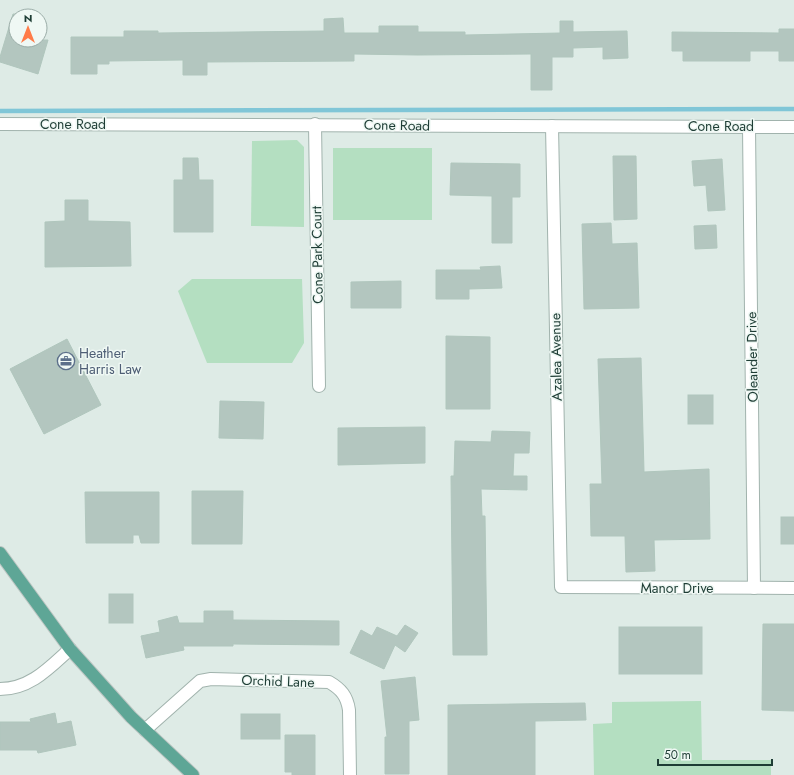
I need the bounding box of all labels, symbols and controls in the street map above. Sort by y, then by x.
north arrow [8,8,48,48]
text: N [24,10,32,26]
street label: Cone Road [40,114,106,134]
street label: Cone Road [364,114,430,136]
street label: Cone Road [688,116,754,136]
street label: Cone Park Court [306,205,328,304]
street label: Oleander Drive [741,311,763,403]
street label: Azalea Avenue [545,313,567,401]
place label: Heather Harris Law [79,343,142,379]
office icon: Heather Harris Law [56,351,76,371]
street label: Manor Drive [640,578,714,598]
street label: Orchid Lane [241,670,315,692]
scale bar [658,741,772,767]
text: 50 m [664,746,691,764]

